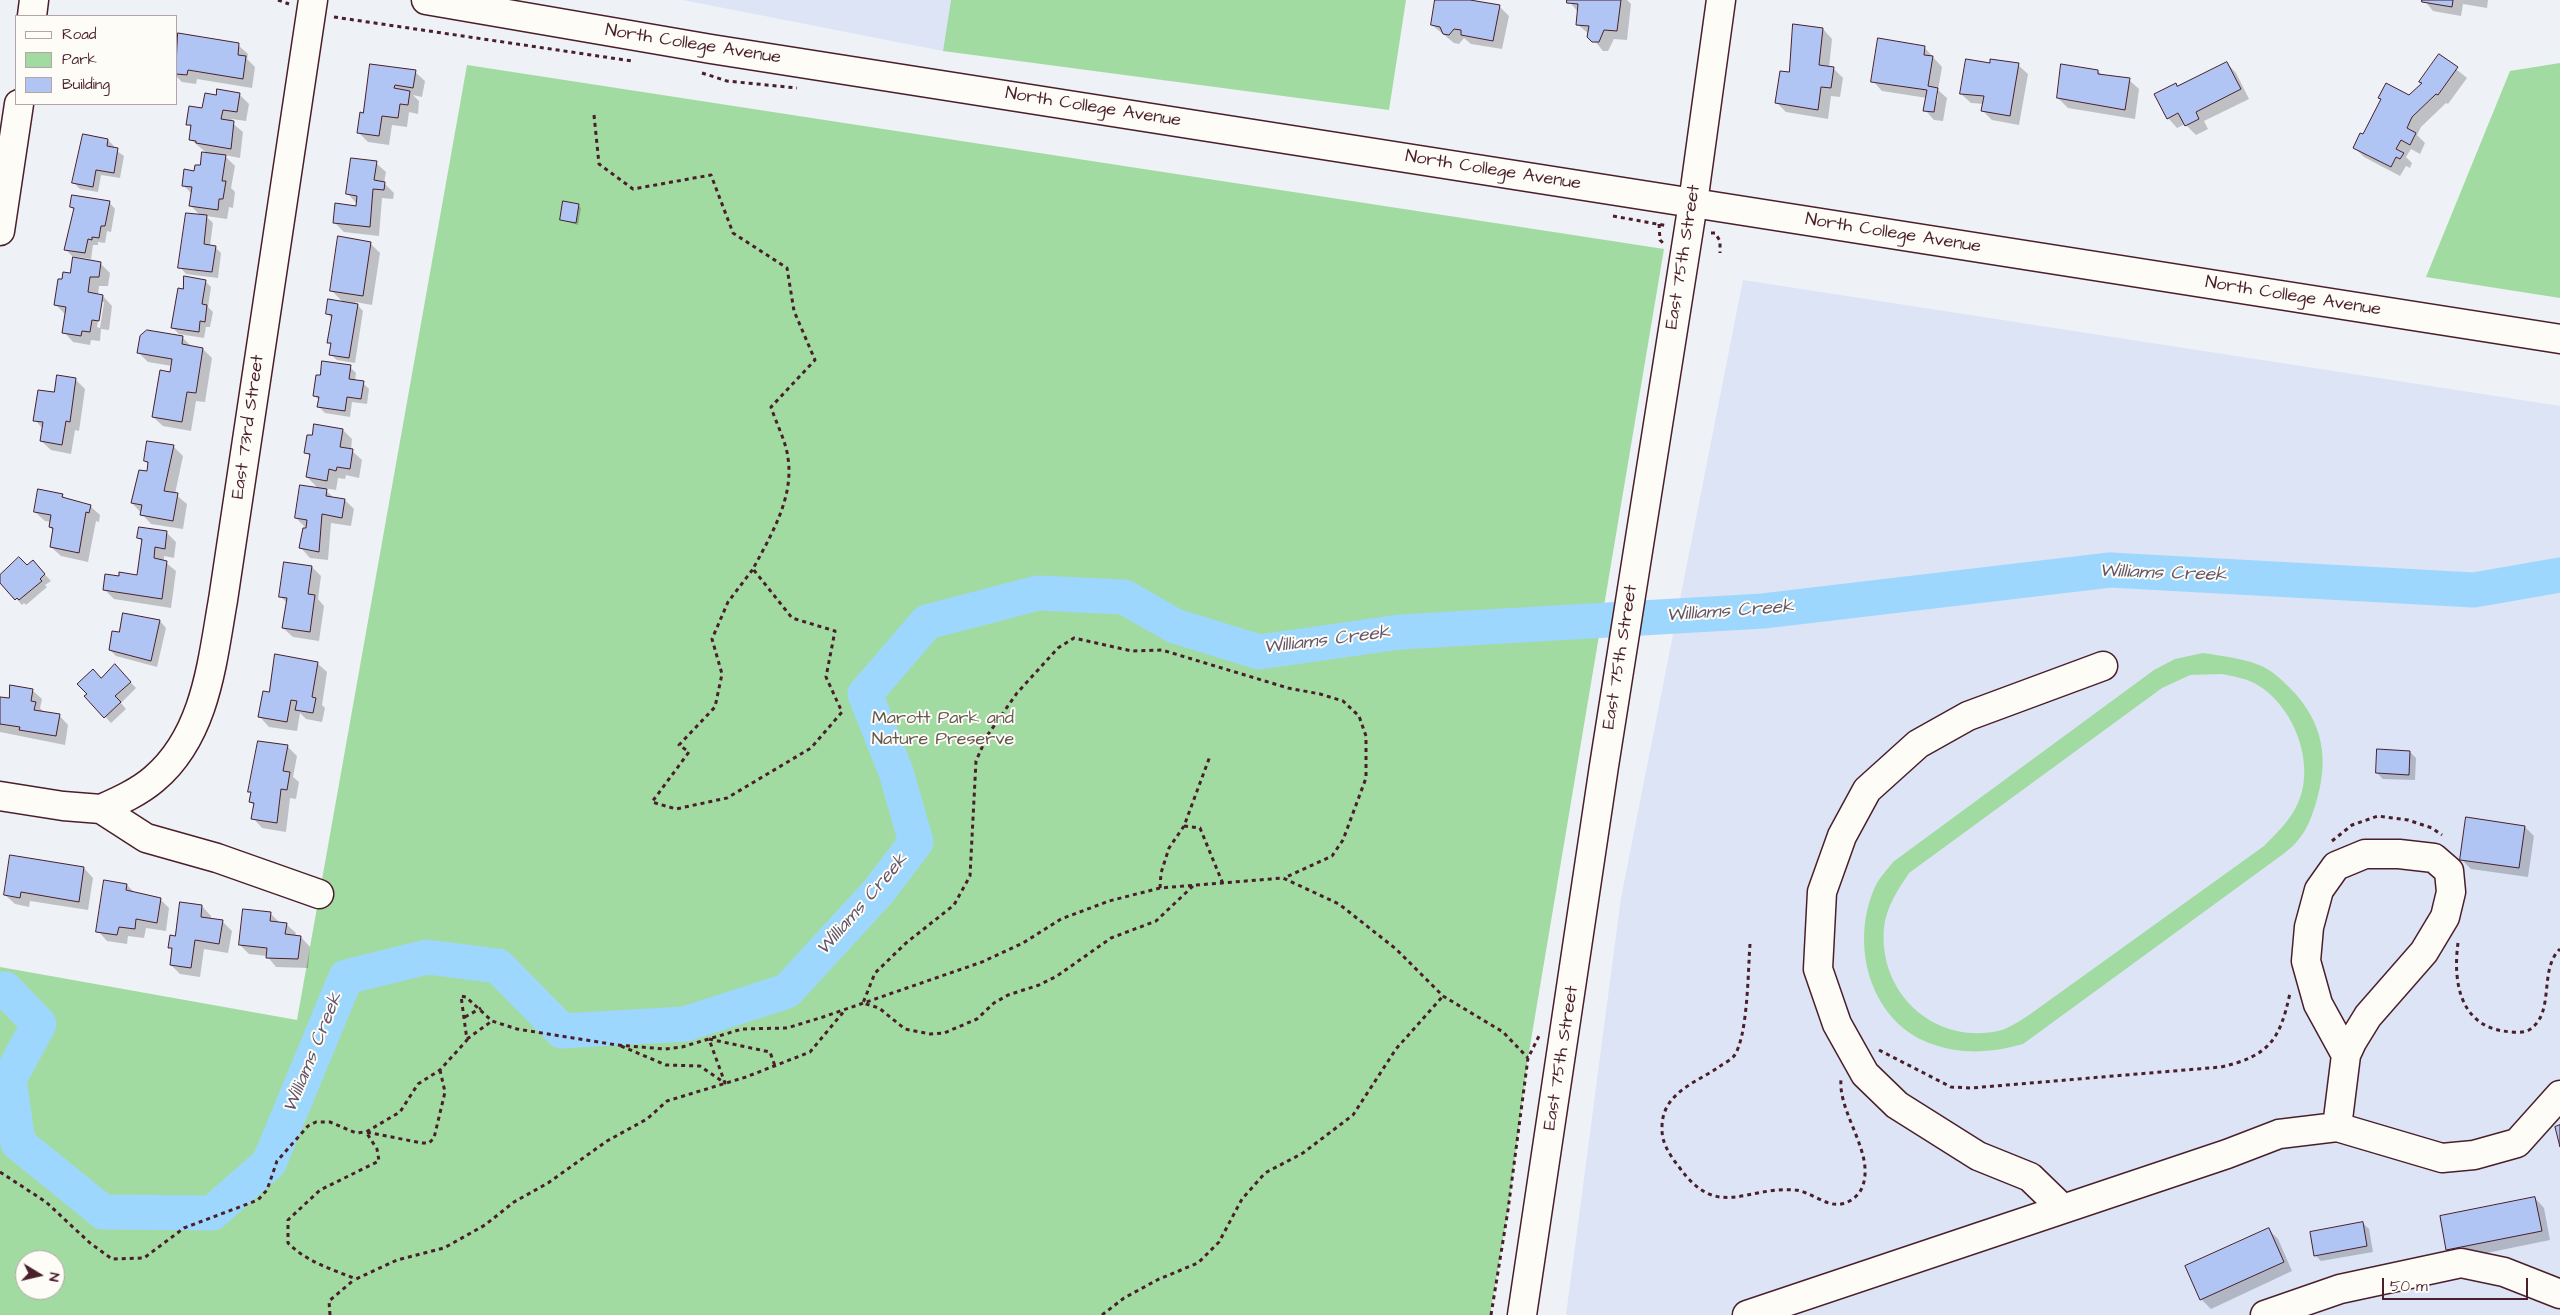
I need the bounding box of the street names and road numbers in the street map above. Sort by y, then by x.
street label: North College Avenue [604,20,782,70]
street label: North College Avenue [1004,83,1182,133]
street label: North College Avenue [1404,146,1582,196]
street label: East 75th Street [1662,183,1706,331]
street label: North College Avenue [1804,209,1982,259]
street label: North College Avenue [2204,272,2382,322]
street label: East 73rd Street [228,353,270,501]
street label: East 75th Street [1599,583,1643,731]
street label: East 75th Street [1540,984,1584,1132]

